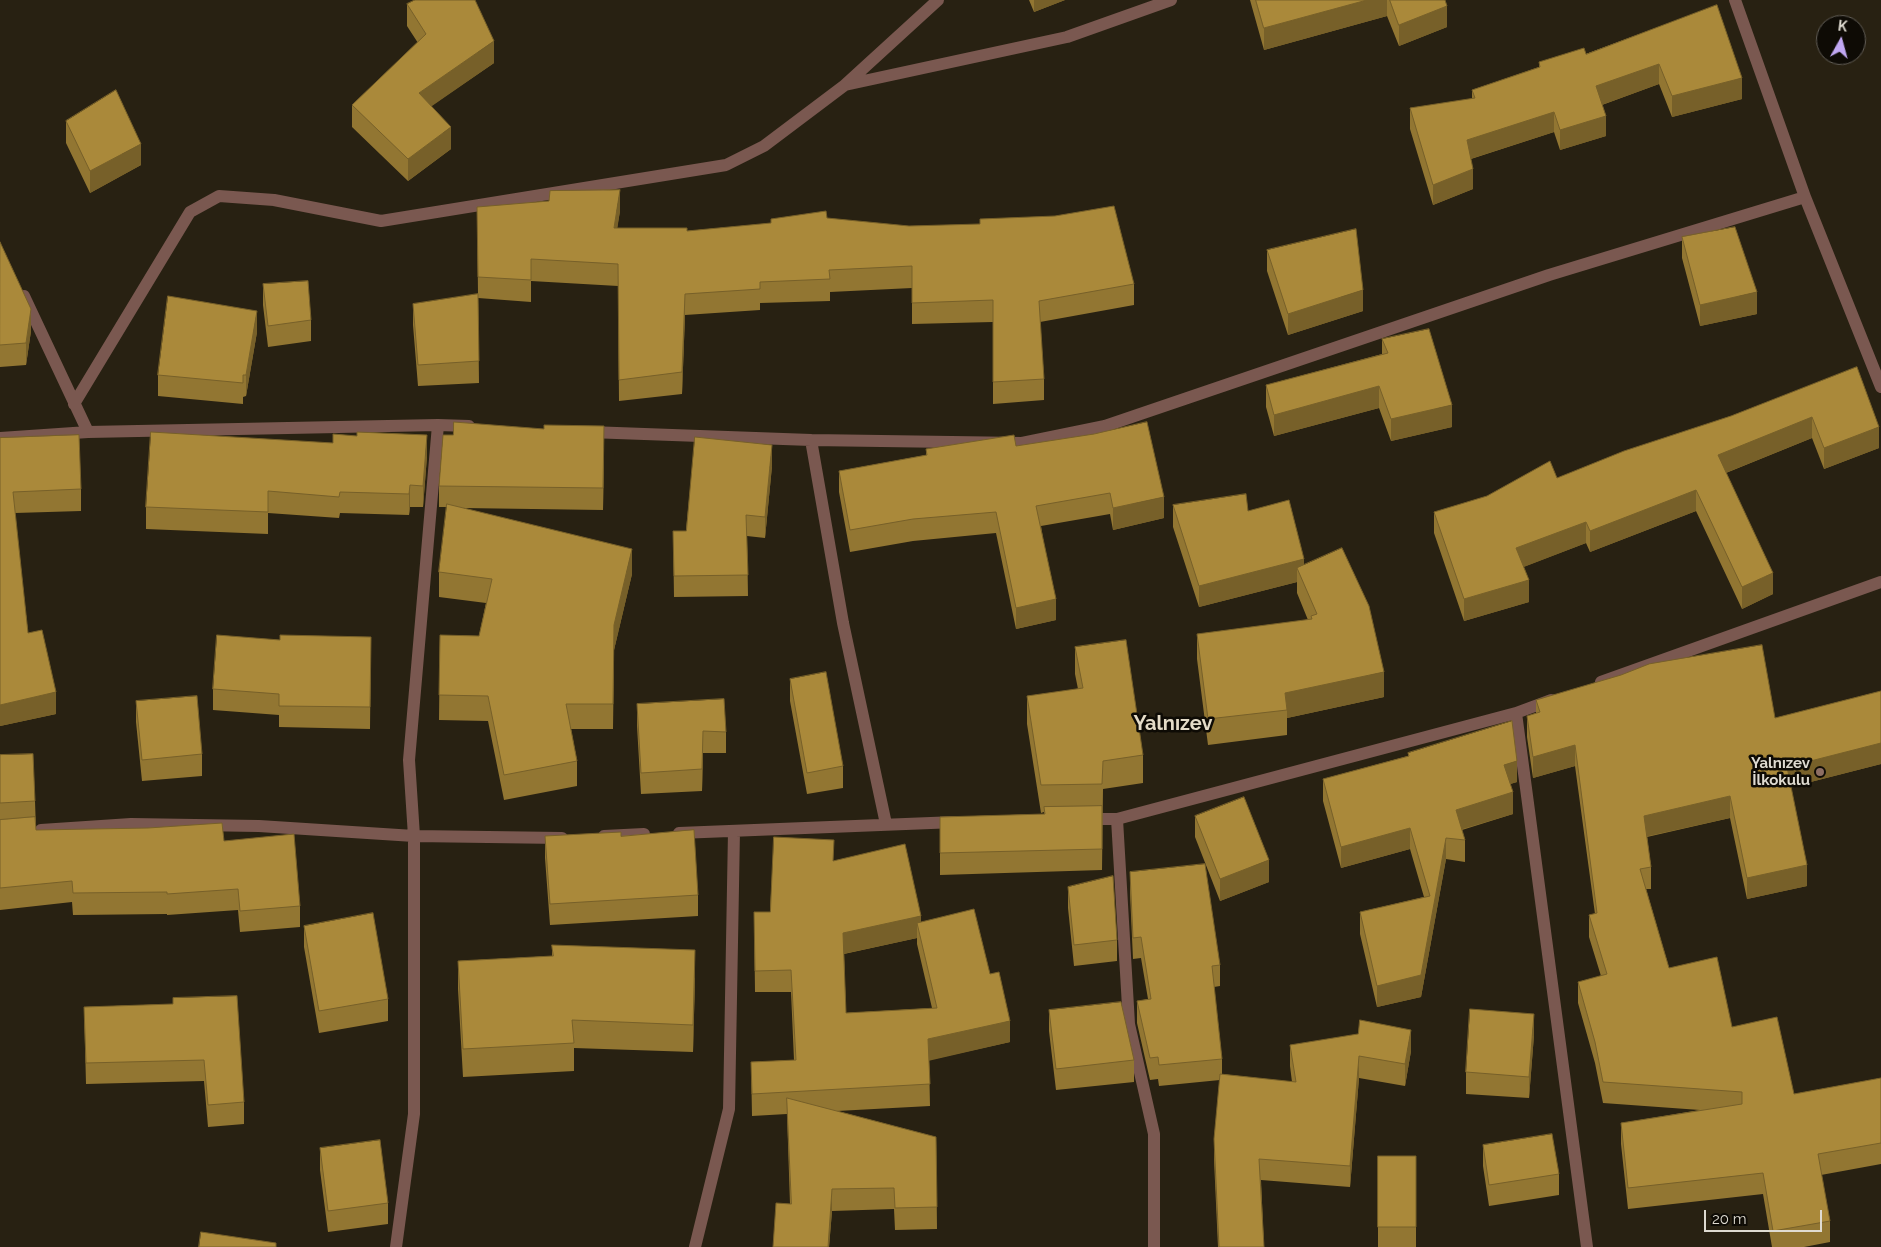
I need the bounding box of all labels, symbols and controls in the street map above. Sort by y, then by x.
north arrow [1816,15,1866,65]
text: K [1837,18,1848,35]
district label: Yalnızev [1134,712,1212,736]
place label: Yalnızev İlkokulu [1751,754,1810,789]
marker: Yalnızev İlkokulu [1814,766,1826,778]
scale bar [1706,1200,1824,1232]
text: 20 m [1712,1210,1747,1228]

